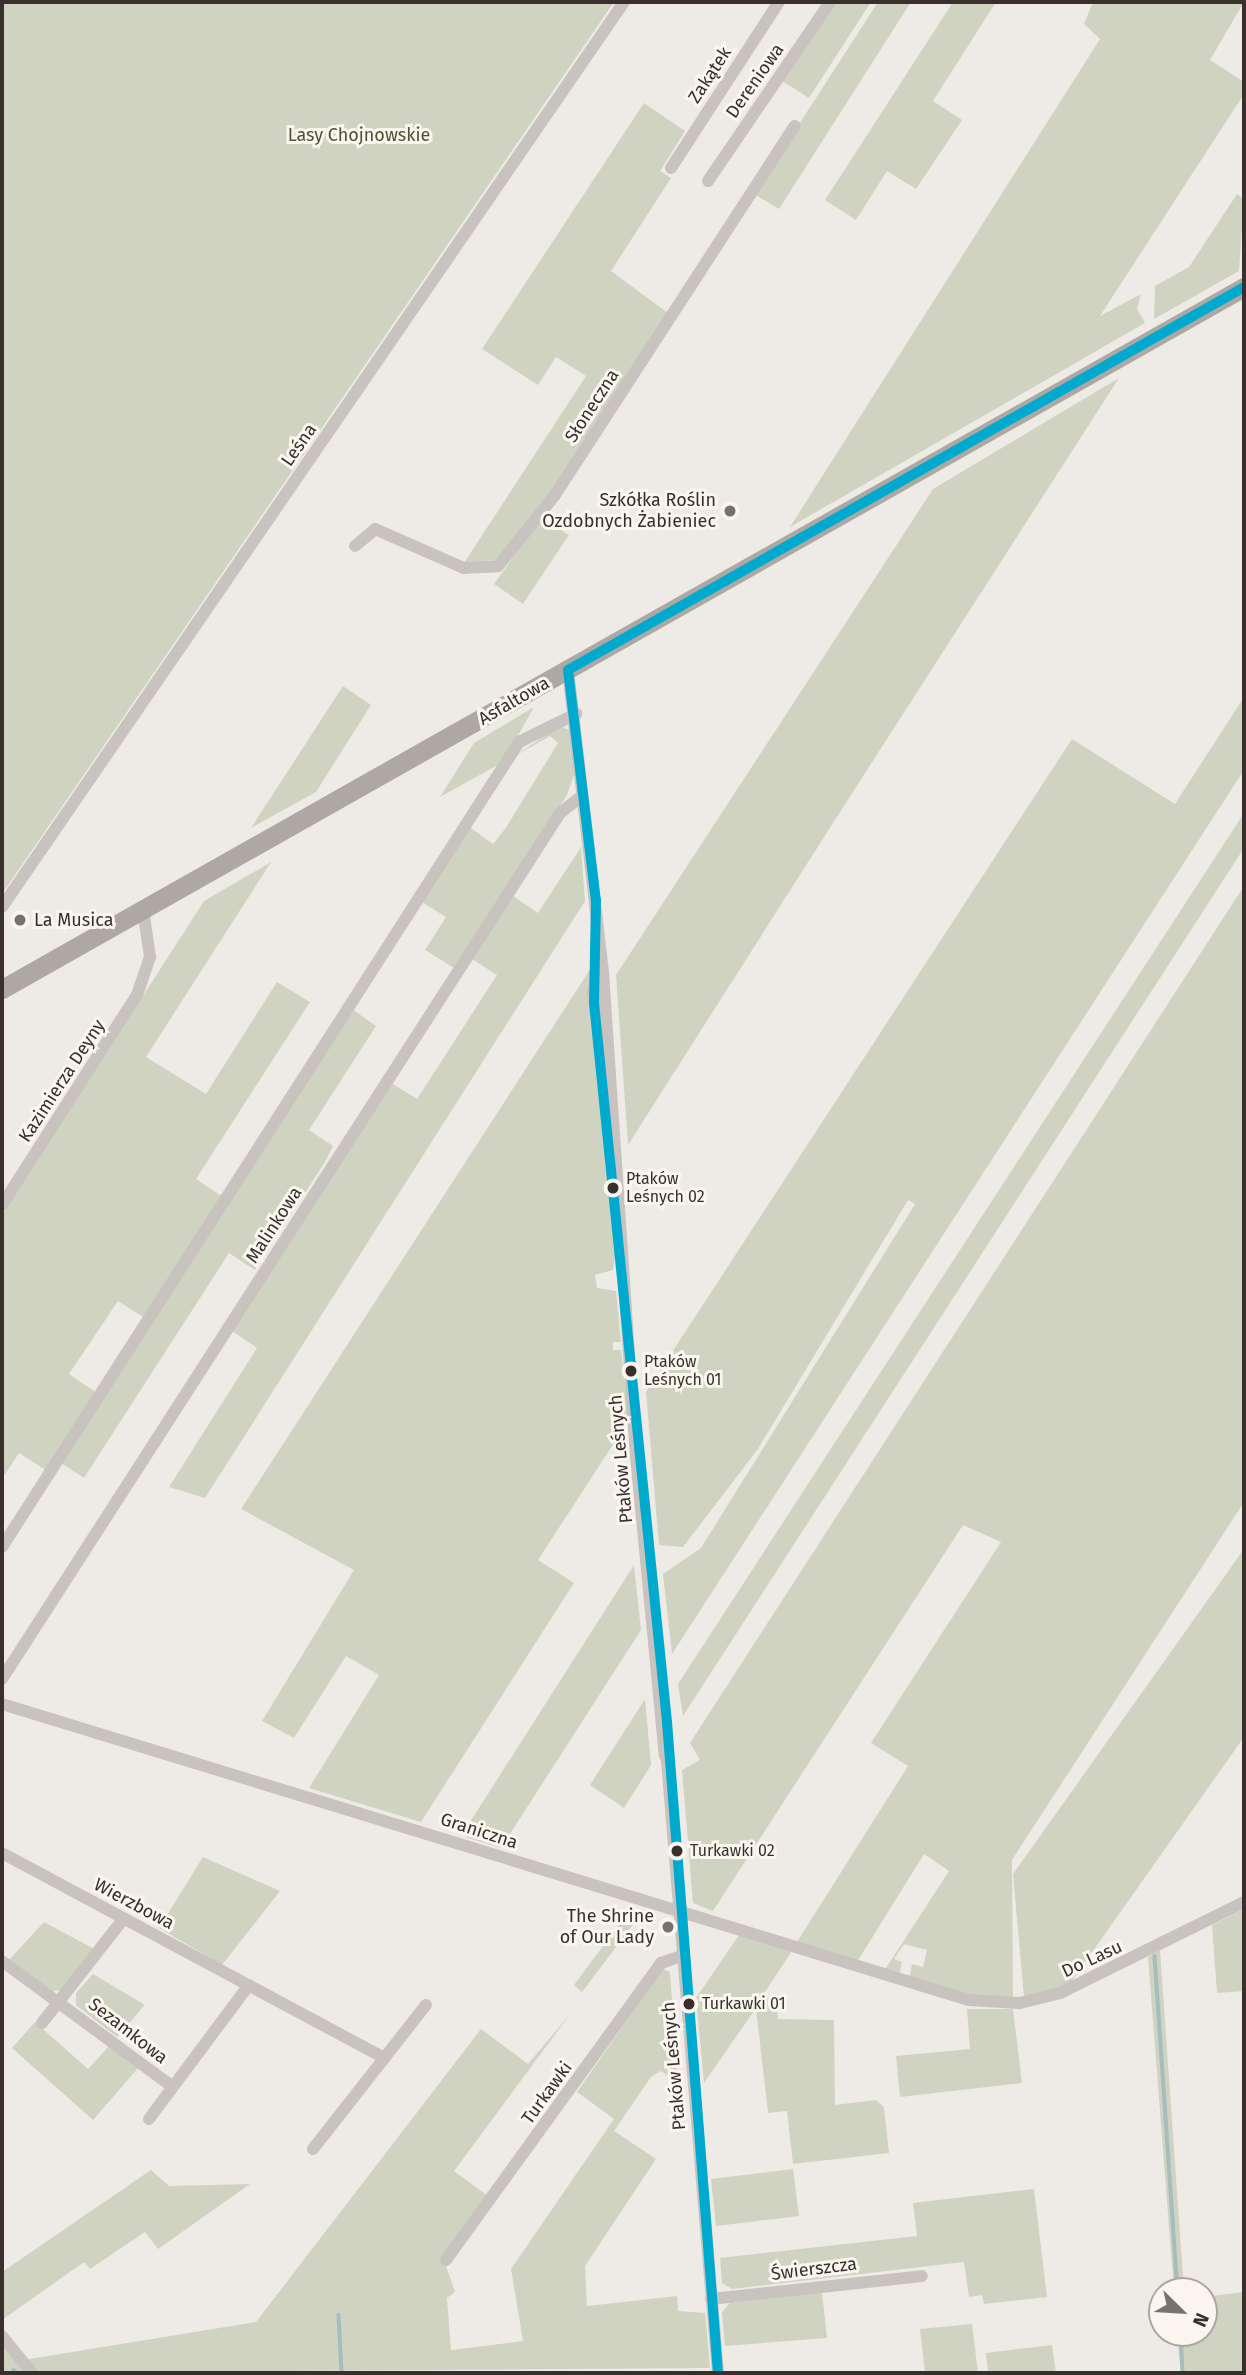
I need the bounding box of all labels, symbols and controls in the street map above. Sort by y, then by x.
street label: Dereniowa [721,39,789,123]
street label: Zakątek [684,43,736,107]
park label: Lasy Chojnowskie [288,124,430,146]
street label: Słoneczna [560,365,624,447]
street label: Leśna [277,420,321,470]
place label: Szkółka Roślin Ozdobnych Żabieniec [542,490,716,532]
marker: Szkółka Roślin Ozdobnych Żabieniec [722,503,738,519]
street label: Asfaltowa [475,672,553,730]
place label: La Musica [34,909,114,931]
marker: La Musica [12,912,28,928]
street label: Kazimierza Deyny [14,1016,110,1146]
place label: Ptaków Leśnych 02 [626,1169,705,1207]
marker: Ptaków Leśnych 02 [606,1181,620,1195]
street label: Malinkowa [241,1183,307,1267]
place label: Ptaków Leśnych 01 [644,1352,722,1390]
marker: Ptaków Leśnych 01 [624,1364,638,1378]
street label: Ptaków Leśnych [605,1394,637,1524]
street label: Graniczna [438,1808,520,1854]
place label: Turkawki 02 [690,1841,775,1861]
marker: Turkawki 02 [670,1844,684,1858]
street label: Wierzbowa [90,1874,178,1934]
place label: The Shrine of Our Lady [560,1906,654,1948]
marker: The Shrine of Our Lady [660,1919,676,1935]
street label: Do Lasu [1058,1936,1126,1982]
street label: Sezamkowa [84,1993,172,2069]
place label: Turkawki 01 [702,1994,786,2014]
marker: Turkawki 01 [682,1997,696,2011]
street label: Ptaków Leśnych [658,2001,690,2131]
street label: Turkawki [517,2058,577,2128]
street label: Świerszcza [770,2253,858,2285]
north arrow [1148,2277,1218,2347]
text: N [1188,2309,1214,2330]

